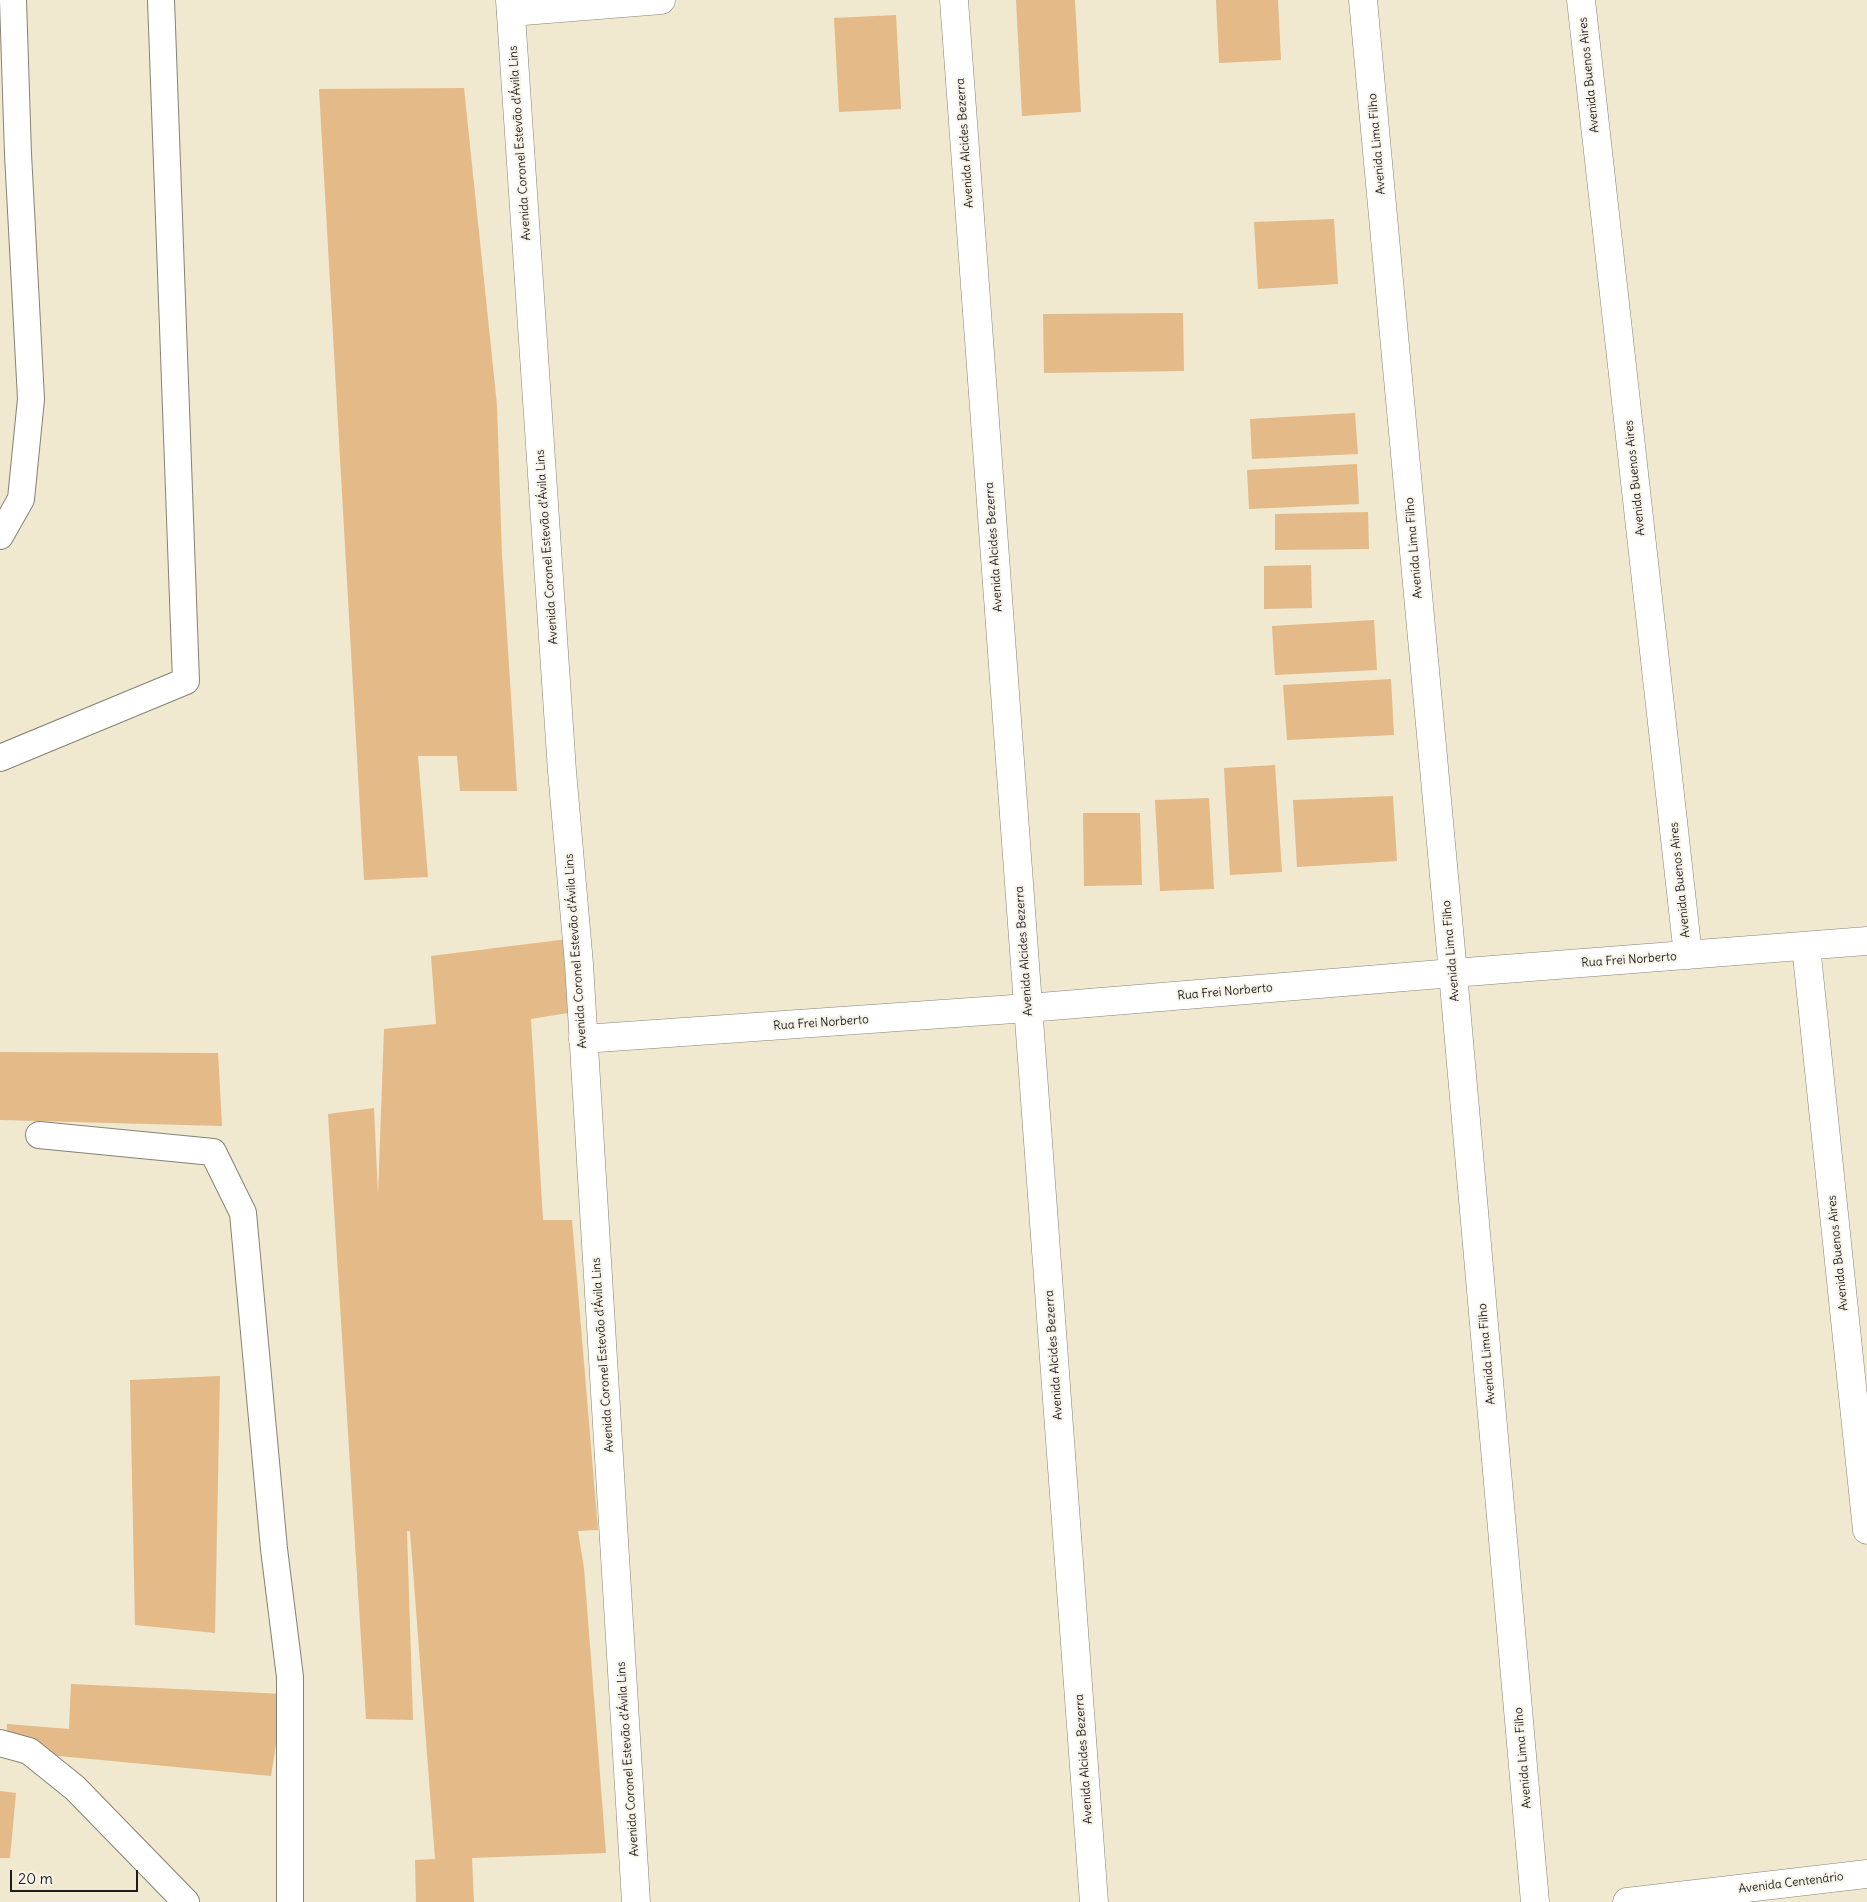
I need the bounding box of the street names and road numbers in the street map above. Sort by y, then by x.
street label: Avenida Buenos Aires [1576,16,1602,134]
street label: Avenida Coronel Estevão d'Ávila Lins [506,45,534,241]
street label: Avenida Alcides Bezerra [953,78,977,208]
street label: Avenida Lima Filho [1365,93,1389,195]
street label: Avenida Buenos Aires [1622,419,1648,537]
street label: Avenida Coronel Estevão d'Ávila Lins [533,449,561,645]
street label: Avenida Alcides Bezerra [982,482,1006,612]
street label: Avenida Lima Filho [1402,497,1426,599]
street label: Avenida Buenos Aires [1667,821,1693,939]
street label: Avenida Coronel Estevão d'Ávila Lins [562,853,590,1049]
street label: Avenida Alcides Bezerra [1012,886,1036,1016]
street label: Avenida Lima Filho [1439,900,1463,1002]
street label: Rua Frei Norberto [1581,949,1677,971]
street label: Rua Frei Norberto [1177,981,1273,1003]
street label: Rua Frei Norberto [773,1012,869,1034]
street label: Avenida Buenos Aires [1825,1194,1851,1312]
street label: Avenida Coronel Estevão d'Ávila Lins [589,1257,617,1453]
street label: Avenida Alcides Bezerra [1042,1290,1066,1420]
street label: Avenida Lima Filho [1475,1303,1499,1405]
street label: Avenida Coronel Estevão d'Ávila Lins [614,1661,642,1857]
street label: Avenida Alcides Bezerra [1072,1694,1096,1824]
street label: Avenida Lima Filho [1511,1707,1535,1809]
street label: Avenida Centenário [1738,1869,1844,1897]

